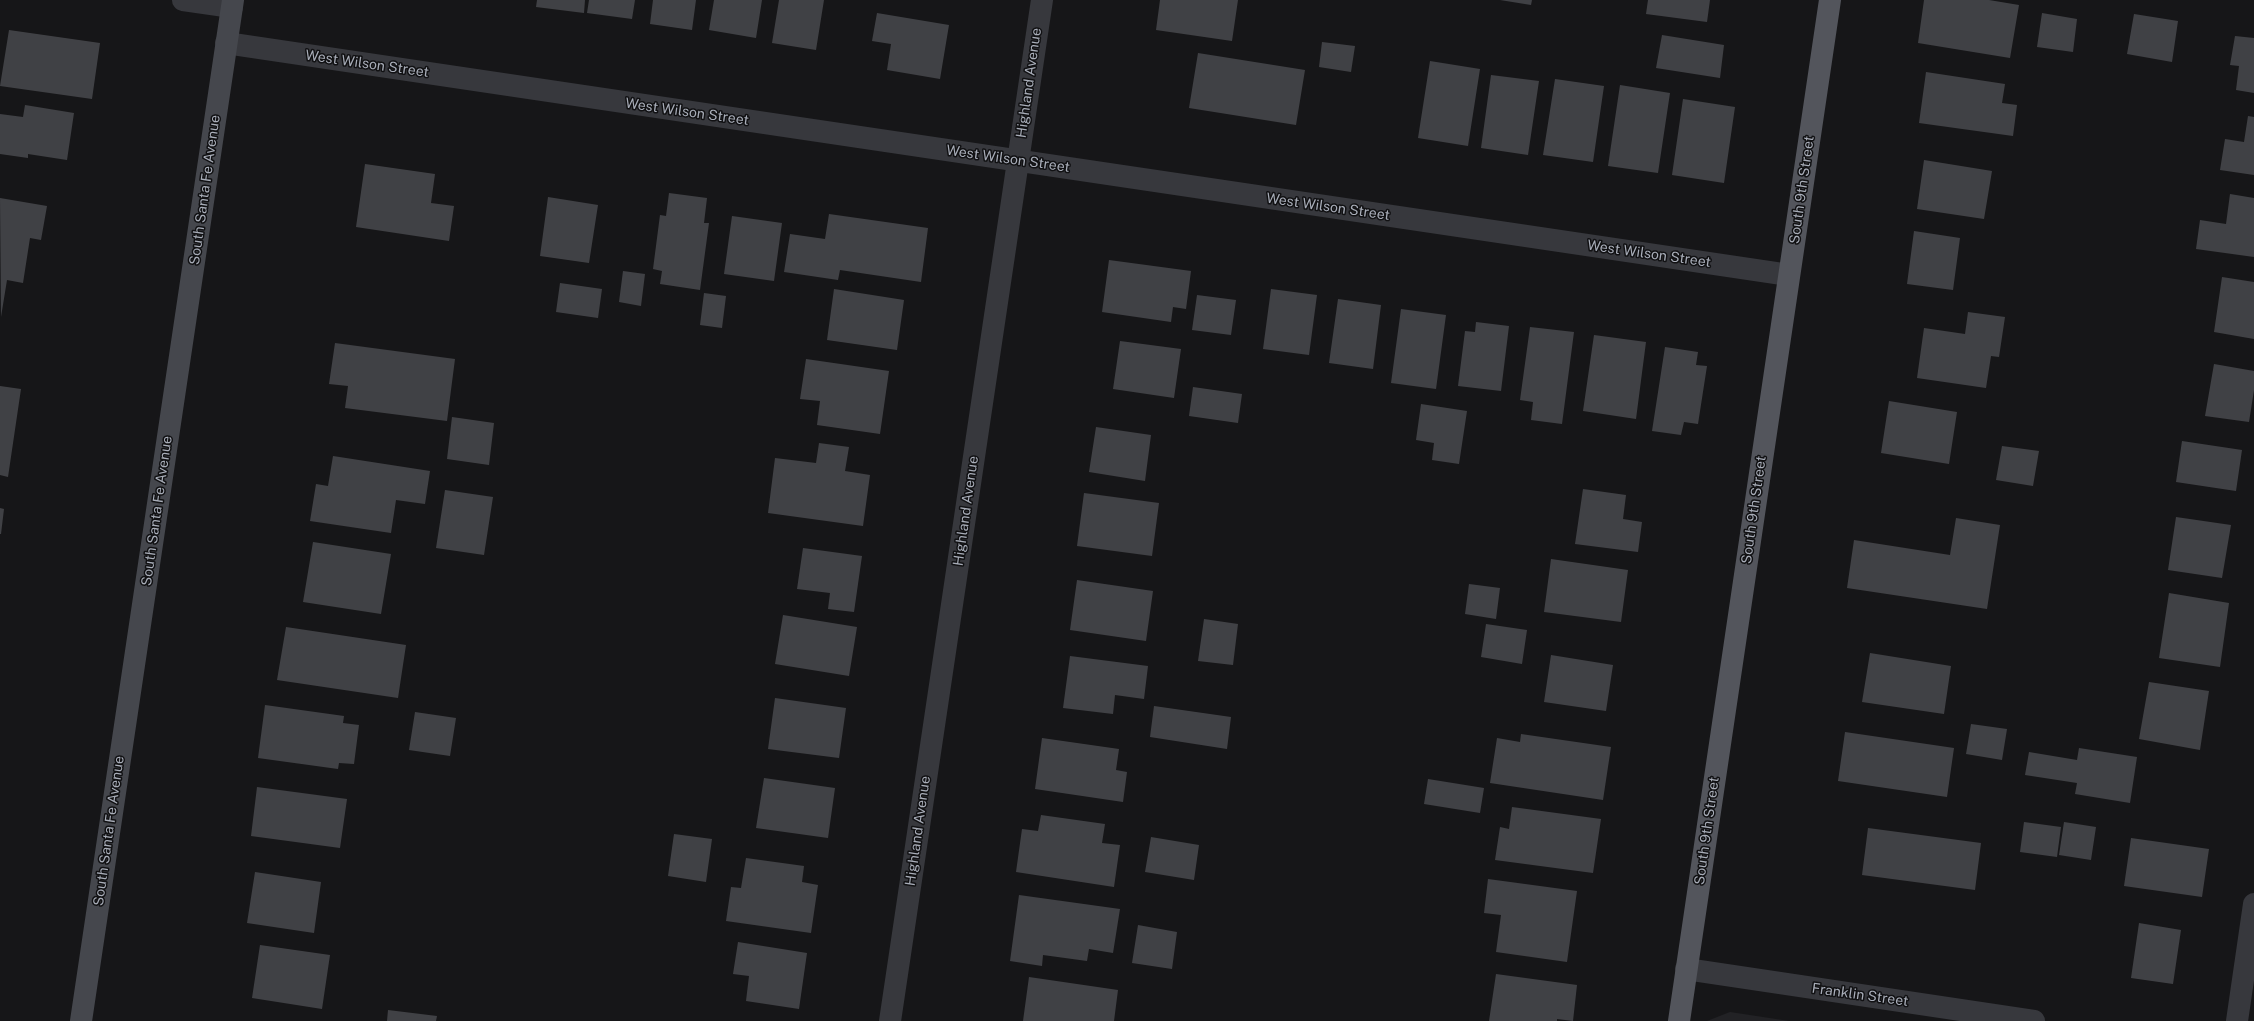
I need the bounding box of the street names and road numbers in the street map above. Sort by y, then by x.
street label: Highland Avenue [1013,27,1045,139]
street label: West Wilson Street [304,47,430,81]
street label: West Wilson Street [624,95,750,129]
street label: South Santa Fe Avenue [186,114,224,266]
street label: South 9th Street [1786,135,1818,245]
street label: West Wilson Street [945,142,1071,176]
street label: West Wilson Street [1265,190,1391,224]
street label: West Wilson Street [1586,237,1712,271]
street label: South Santa Fe Avenue [138,435,176,587]
street label: Highland Avenue [950,455,982,567]
street label: South 9th Street [1738,455,1770,565]
street label: South Santa Fe Avenue [90,755,128,907]
street label: Highland Avenue [902,775,934,887]
street label: South 9th Street [1691,776,1723,886]
street label: Franklin Street [1811,980,1909,1010]

